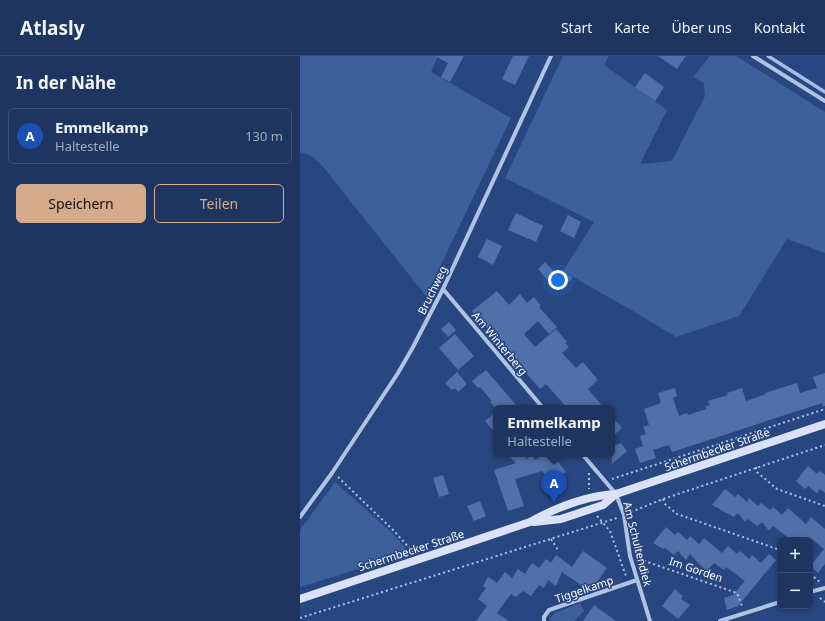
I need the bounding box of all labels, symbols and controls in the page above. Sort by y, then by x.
text: Atlasly [20,15,85,41]
text: Start [561,18,592,37]
text: Karte [614,18,650,37]
text: Über uns [672,18,732,37]
text: Kontakt [754,18,805,37]
text: In der Nähe [16,71,116,94]
text: Emmelkamp [55,117,148,137]
text: A [26,127,35,145]
text: 130 m [245,127,283,145]
text: Haltestelle [55,137,120,155]
button: Speichern [16,184,146,223]
button: Teilen [154,184,284,223]
street label: Bruchweg [414,263,450,317]
your location [548,270,568,290]
street label: Am Winterberg [469,308,531,378]
popup [493,405,615,457]
text: Emmelkamp [507,412,601,432]
street label: Schermbecker Straße [662,424,772,474]
text: Haltestelle [507,432,572,450]
pin: A [541,470,567,503]
street label: Am Schultendiek [620,500,656,588]
street label: Schermbecker Straße [356,526,466,574]
map controls [777,537,813,609]
button: + [777,537,813,573]
street label: Im Gorden [667,553,725,585]
street label: Tiggelkamp [553,572,615,606]
button: − [777,573,813,609]

